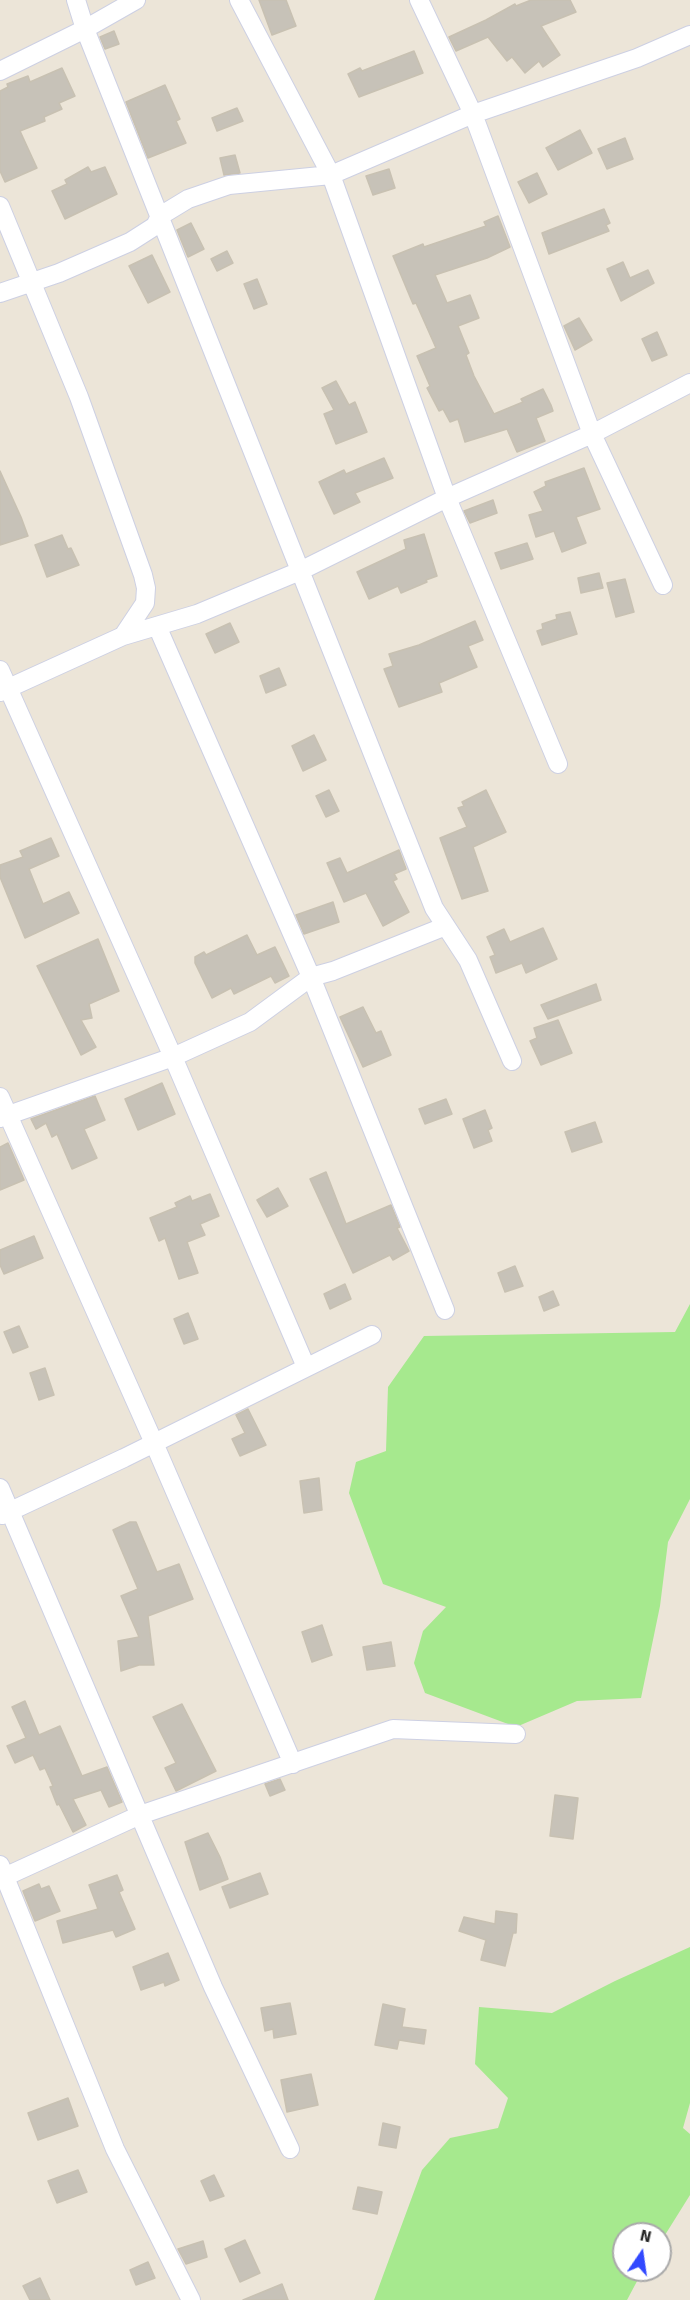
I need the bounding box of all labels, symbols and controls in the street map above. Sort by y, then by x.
north arrow [612,2222,672,2282]
text: N [638,2225,653,2247]

